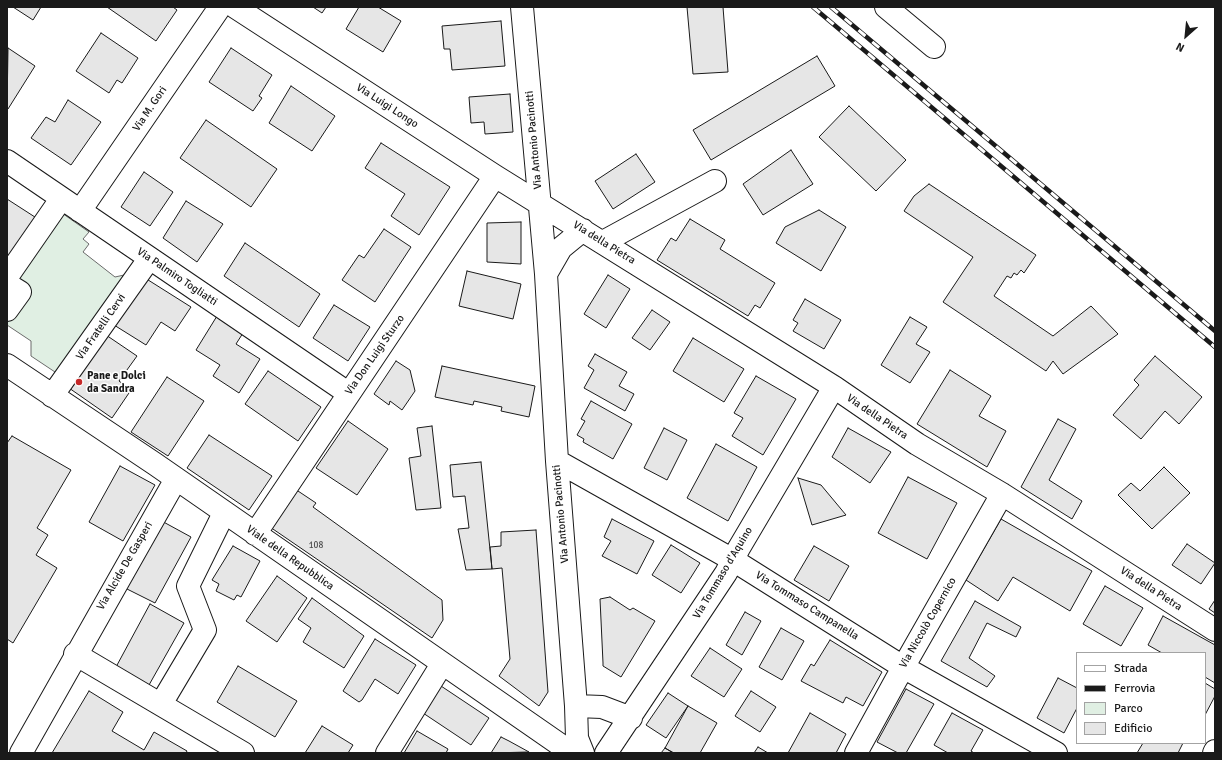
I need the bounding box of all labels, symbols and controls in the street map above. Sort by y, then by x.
north arrow [1166,16,1206,56]
text: N [1174,40,1187,55]
street label: Via Luigi Longo [353,81,421,131]
street label: Via M. Gori [130,84,170,134]
street label: Via Antonio Pacinotti [523,90,545,190]
street label: Via della Pietra [570,219,638,267]
street label: Via Palmiro Togliatti [134,245,220,309]
street label: Via Fratelli Cervi [73,291,129,363]
street label: Via Don Luigi Sturzo [342,312,408,398]
place label: Pane e Dolci da Sandra [87,369,146,395]
marker: Pane e Dolci da Sandra [74,377,84,387]
street label: Via della Pietra [844,392,910,442]
street label: Via Antonio Pacinotti [550,464,572,564]
street label: Via Alcide De Gasperi [94,519,156,613]
street label: Viale della Repubblica [244,523,336,593]
street label: Via Tommaso d'Aquino [690,525,756,621]
house number: 108 [309,541,323,551]
street label: Via della Pietra [1118,564,1184,614]
street label: Via Tommaso Campanella [753,569,861,643]
street label: Via Niccolò Copernico [897,575,959,671]
legend [1076,652,1206,744]
text: Strada [1114,661,1148,676]
text: Ferrovia [1114,681,1155,696]
text: Parco [1114,701,1143,716]
text: Edificio [1114,721,1152,736]

